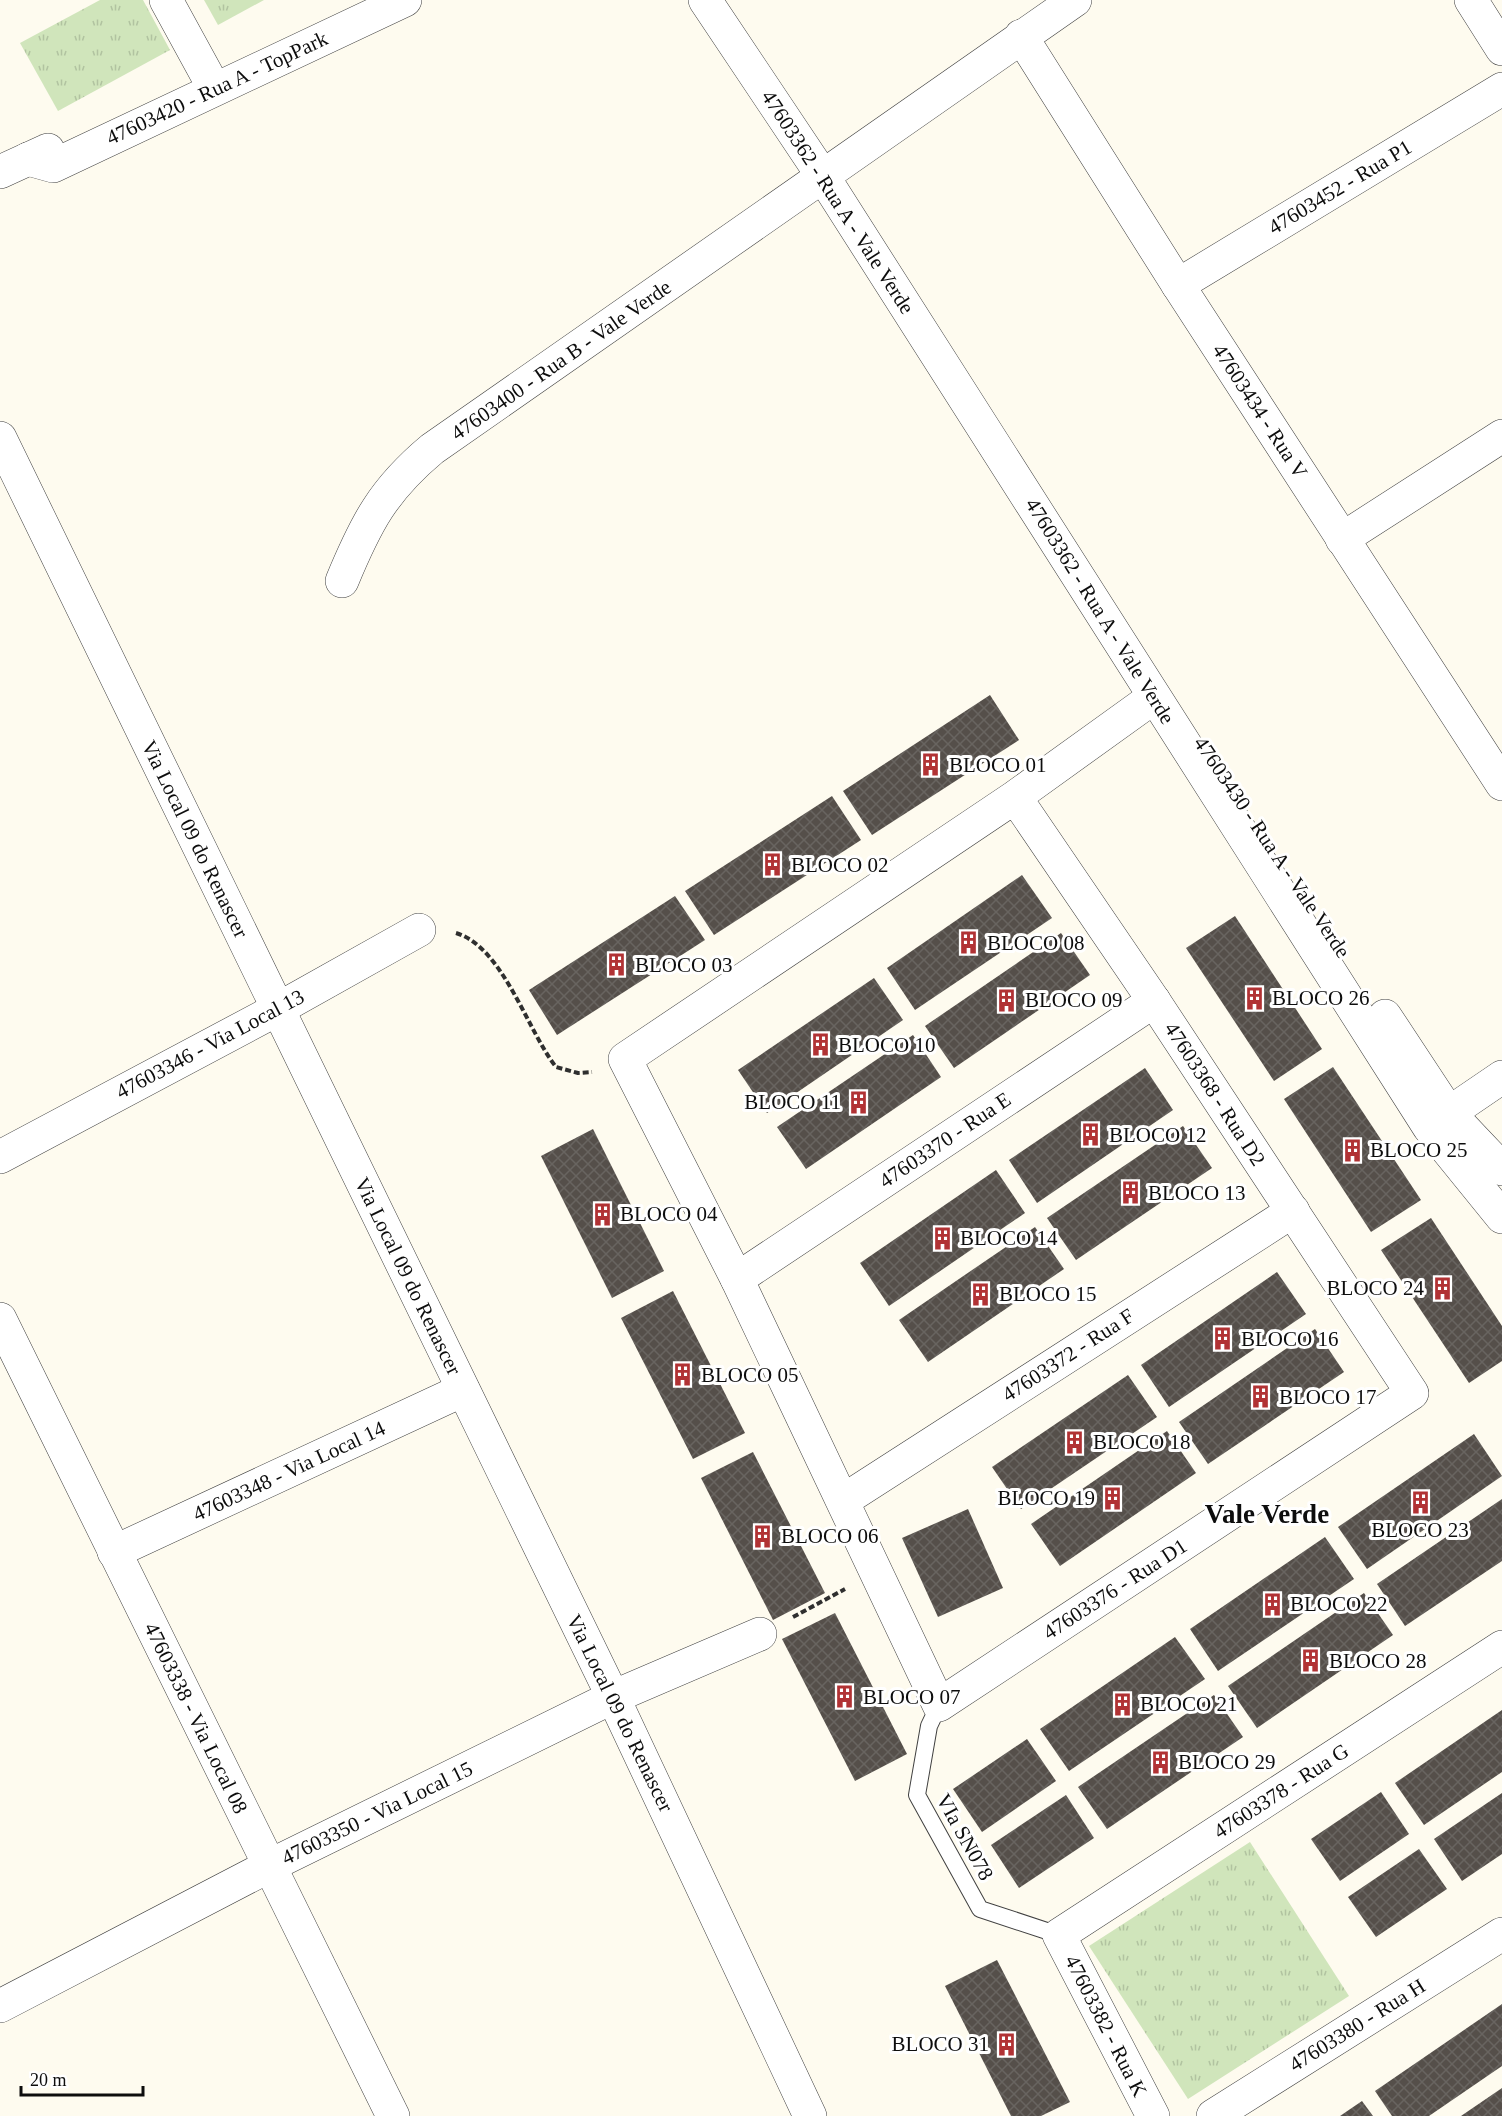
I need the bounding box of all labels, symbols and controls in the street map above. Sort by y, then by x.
street label: 47603420 - Rua A - TopPark [103,26,332,150]
street label: 47603362 - Rua A - Vale Verde [757,86,919,318]
street label: 47603452 - Rua P1 [1264,135,1416,239]
street label: 47603400 - Rua B - Vale Verde [446,275,676,445]
street label: 47603434 - Rua V [1208,339,1312,483]
street label: 47603362 - Rua A - Vale Verde [1020,494,1180,728]
street label: 47603430 - Rua A - Vale Verde [1189,732,1355,962]
street label: Via Local 09 do Renascer [137,736,253,942]
building icon: BLOCO 01 [918,752,944,778]
place label: BLOCO 01 [949,753,1046,777]
building icon: BLOCO 02 [760,852,786,878]
place label: BLOCO 02 [791,853,888,877]
building icon: BLOCO 08 [956,930,982,956]
place label: BLOCO 08 [987,931,1084,955]
building icon: BLOCO 03 [604,952,630,978]
place label: BLOCO 03 [635,953,732,977]
street label: 47603346 - Via Local 13 [112,984,308,1104]
building icon: BLOCO 26 [1241,985,1267,1011]
place label: BLOCO 26 [1272,986,1369,1010]
building icon: BLOCO 09 [994,987,1020,1013]
place label: BLOCO 09 [1025,988,1122,1012]
street label: 47603368 - Rua D2 [1160,1018,1270,1170]
building icon: BLOCO 10 [807,1032,833,1058]
place label: BLOCO 10 [838,1033,935,1057]
street label: 47603370 - Rua E [875,1087,1015,1193]
building icon: BLOCO 11 [846,1089,872,1115]
place label: BLOCO 11 [744,1090,841,1114]
building icon: BLOCO 12 [1078,1122,1104,1148]
place label: BLOCO 12 [1109,1123,1206,1147]
building icon: BLOCO 25 [1339,1137,1365,1163]
place label: BLOCO 25 [1370,1138,1467,1162]
street label: Via Local 09 do Renascer [350,1173,466,1379]
building icon: BLOCO 13 [1117,1180,1143,1206]
place label: BLOCO 13 [1148,1181,1245,1205]
building icon: BLOCO 04 [589,1201,615,1227]
place label: BLOCO 04 [620,1202,718,1226]
building icon: BLOCO 14 [929,1225,955,1251]
place label: BLOCO 14 [960,1226,1058,1250]
building icon: BLOCO 24 [1429,1275,1455,1301]
place label: BLOCO 24 [1327,1276,1424,1300]
building icon: BLOCO 15 [968,1281,994,1307]
place label: BLOCO 15 [999,1282,1096,1306]
street label: 47603372 - Rua F [998,1303,1138,1407]
building icon: BLOCO 16 [1210,1326,1236,1352]
place label: BLOCO 16 [1241,1327,1338,1351]
building icon: BLOCO 05 [670,1362,696,1388]
place label: BLOCO 05 [701,1363,798,1387]
building icon: BLOCO 17 [1248,1384,1274,1410]
place label: BLOCO 17 [1279,1385,1376,1409]
street label: 47603348 - Via Local 14 [189,1416,389,1526]
building icon: BLOCO 18 [1062,1429,1088,1455]
place label: BLOCO 18 [1093,1430,1190,1454]
building icon: BLOCO 19 [1100,1485,1126,1511]
place label: BLOCO 19 [998,1486,1095,1510]
building icon: BLOCO 23 [1407,1489,1433,1515]
district label: Vale Verde [1205,1499,1329,1529]
place label: BLOCO 23 [1371,1518,1469,1542]
building icon: BLOCO 06 [750,1523,776,1549]
place label: BLOCO 06 [781,1524,878,1548]
street label: 47603376 - Rua D1 [1039,1534,1191,1644]
building icon: BLOCO 22 [1259,1591,1285,1617]
place label: BLOCO 22 [1290,1592,1387,1616]
street label: Via Local 09 do Renascer [562,1610,678,1816]
street label: 47603338 - Via Local 08 [139,1619,253,1817]
building icon: BLOCO 28 [1298,1648,1324,1674]
place label: BLOCO 28 [1329,1649,1426,1673]
building icon: BLOCO 07 [832,1684,858,1710]
place label: BLOCO 07 [863,1685,960,1709]
building icon: BLOCO 21 [1109,1691,1135,1717]
place label: BLOCO 21 [1140,1692,1237,1716]
street label: 47603378 - Rua G [1209,1739,1353,1843]
building icon: BLOCO 29 [1147,1749,1173,1775]
place label: BLOCO 29 [1178,1750,1275,1774]
street label: 47603350 - Via Local 15 [278,1756,476,1870]
street label: VIa SN078 [931,1790,999,1884]
street label: 47603382 - Rua K [1060,1951,1152,2101]
street label: 47603380 - Rua H [1285,1974,1429,2076]
building icon: BLOCO 31 [994,2031,1020,2057]
place label: BLOCO 31 [892,2032,989,2056]
scale bar [21,2059,142,2097]
text: 20 m [30,2070,67,2090]

